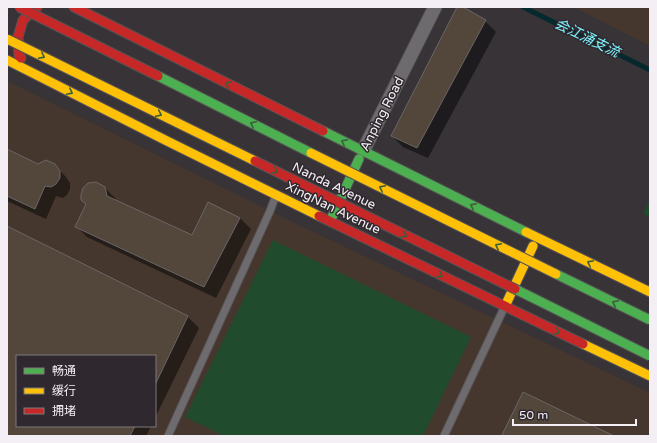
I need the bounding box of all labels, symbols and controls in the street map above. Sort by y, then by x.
water label: 会江涌支流 [552,15,624,62]
one-way arrow [38,51,45,59]
street label: Anping Road [356,74,408,154]
one-way arrow [224,81,232,89]
one-way arrow [66,87,73,94]
one-way arrow [154,109,162,116]
one-way arrow [250,121,257,128]
one-way arrow [341,139,348,146]
street label: Nanda Avenue [290,159,378,213]
one-way arrow [271,166,278,174]
street label: XingNan Avenue [283,178,383,238]
one-way arrow [378,185,386,193]
one-way arrow [470,203,477,210]
one-way arrow [400,230,408,238]
one-way arrow [495,243,502,251]
one-way arrow [586,260,594,268]
one-way arrow [436,270,444,278]
one-way arrow [612,300,619,308]
one-way arrow [553,327,561,335]
legend [16,355,156,427]
text: 畅通 [52,364,76,378]
text: 缓行 [52,384,76,398]
scale bar [513,401,636,427]
text: 拥堵 [52,404,76,418]
text: 50 m [519,408,548,422]

